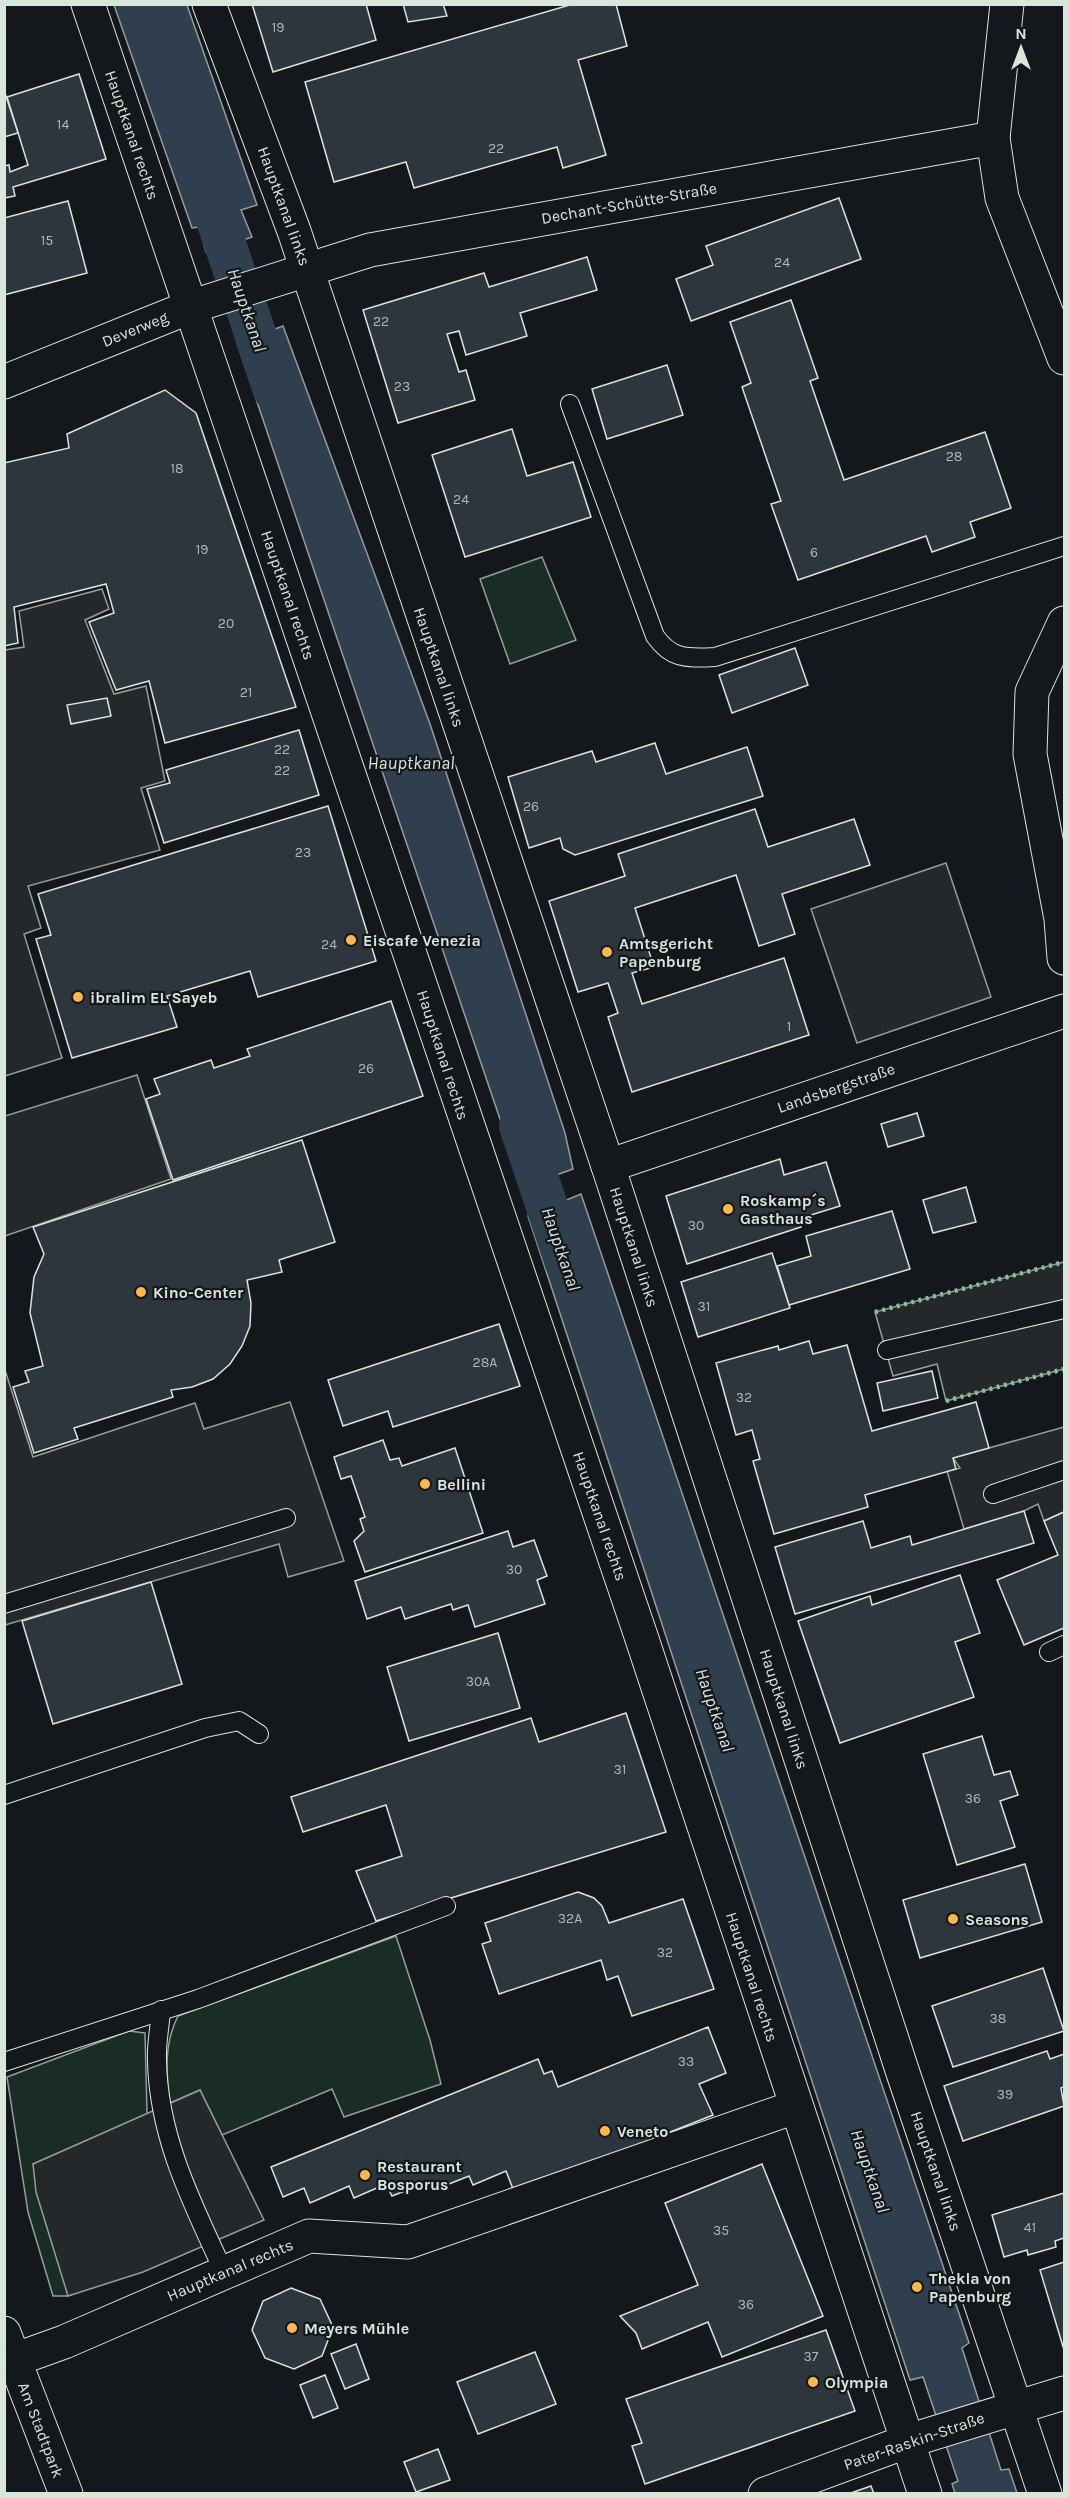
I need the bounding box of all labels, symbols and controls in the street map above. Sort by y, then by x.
north arrow [991,18,1051,78]
house number: 19 [272,19,284,36]
text: N [1015,24,1027,43]
street label: Hauptkanal rechts [101,68,163,202]
house number: 14 [57,116,69,133]
house number: 22 [488,140,504,157]
street label: Hauptkanal links [254,144,314,268]
street label: Dechant-Schütte-Straße [540,178,718,228]
house number: 15 [41,232,53,249]
house number: 24 [774,254,790,271]
water label: Hauptkanal [222,265,272,355]
street label: Deverweg [99,307,171,351]
house number: 22 [373,313,389,330]
house number: 23 [394,378,410,395]
house number: 28 [946,448,962,465]
house number: 18 [170,460,184,477]
house number: 24 [453,491,469,508]
street label: Hauptkanal rechts [257,528,319,662]
house number: 19 [196,541,208,558]
house number: 6 [810,544,818,561]
street label: Hauptkanal links [410,605,468,729]
house number: 20 [218,615,234,632]
house number: 21 [240,684,252,701]
house number: 22 [274,741,290,758]
water label: Hauptkanal [367,752,455,774]
house number: 22 [274,762,290,779]
house number: 26 [523,798,539,815]
house number: 23 [295,844,311,861]
place label: Eiscafe Venezia [363,931,481,950]
marker: Eiscafe Venezia [344,933,358,947]
place label: Amtsgericht Papenburg [619,934,713,971]
house number: 24 [321,936,337,953]
marker: Amtsgericht Papenburg [600,945,614,959]
place label: ibralim EL Sayeb [90,988,217,1007]
street label: Hauptkanal rechts [413,988,473,1122]
marker: ibralim EL Sayeb [71,990,85,1004]
house number: 1 [787,1018,791,1035]
street label: Landsbergstraße [775,1059,897,1117]
house number: 26 [358,1060,374,1077]
street label: Hauptkanal links [606,1184,662,1310]
place label: Roskamp´s Gasthaus [740,1191,826,1228]
marker: Roskamp´s Gasthaus [721,1202,735,1216]
water label: Hauptkanal [536,1204,586,1294]
house number: 30 [688,1217,704,1234]
place label: Kino-Center [153,1283,244,1302]
marker: Kino-Center [134,1285,148,1299]
house number: 31 [698,1298,710,1315]
house number: 28A [473,1354,497,1371]
house number: 32 [736,1389,752,1406]
street label: Hauptkanal rechts [569,1449,631,1583]
place label: Bellini [437,1475,486,1494]
marker: Bellini [418,1477,432,1491]
house number: 30 [506,1561,522,1578]
street label: Hauptkanal links [756,1646,812,1772]
water label: Hauptkanal [690,1665,740,1755]
house number: 30A [466,1673,490,1690]
house number: 31 [614,1761,626,1778]
house number: 36 [965,1790,981,1807]
house number: 32A [558,1910,582,1927]
street label: Hauptkanal rechts [722,1910,782,2044]
place label: Seasons [965,1910,1029,1929]
marker: Seasons [946,1912,960,1926]
house number: 32 [657,1944,673,1961]
house number: 38 [990,2010,1006,2027]
house number: 33 [678,2053,694,2070]
house number: 39 [997,2086,1013,2103]
street label: Hauptkanal links [907,2109,965,2233]
place label: Veneto [617,2122,668,2141]
marker: Veneto [598,2124,612,2138]
water label: Hauptkanal [845,2126,895,2216]
place label: Restaurant Bosporus [377,2157,462,2194]
marker: Restaurant Bosporus [358,2168,372,2182]
house number: 41 [1024,2219,1036,2236]
house number: 35 [713,2222,729,2239]
street label: Hauptkanal rechts [164,2235,296,2305]
place label: Thekla von Papenburg [929,2269,1011,2306]
marker: Thekla von Papenburg [910,2280,924,2294]
house number: 36 [738,2296,754,2313]
place label: Meyers Mühle [304,2319,409,2338]
marker: Meyers Mühle [285,2321,299,2335]
house number: 37 [804,2348,819,2365]
place label: Olympia [825,2373,888,2392]
marker: Olympia [806,2375,820,2389]
street label: Am Stadtpark [14,2379,68,2481]
street label: Pater-Raskin-Straße [841,2408,987,2474]

